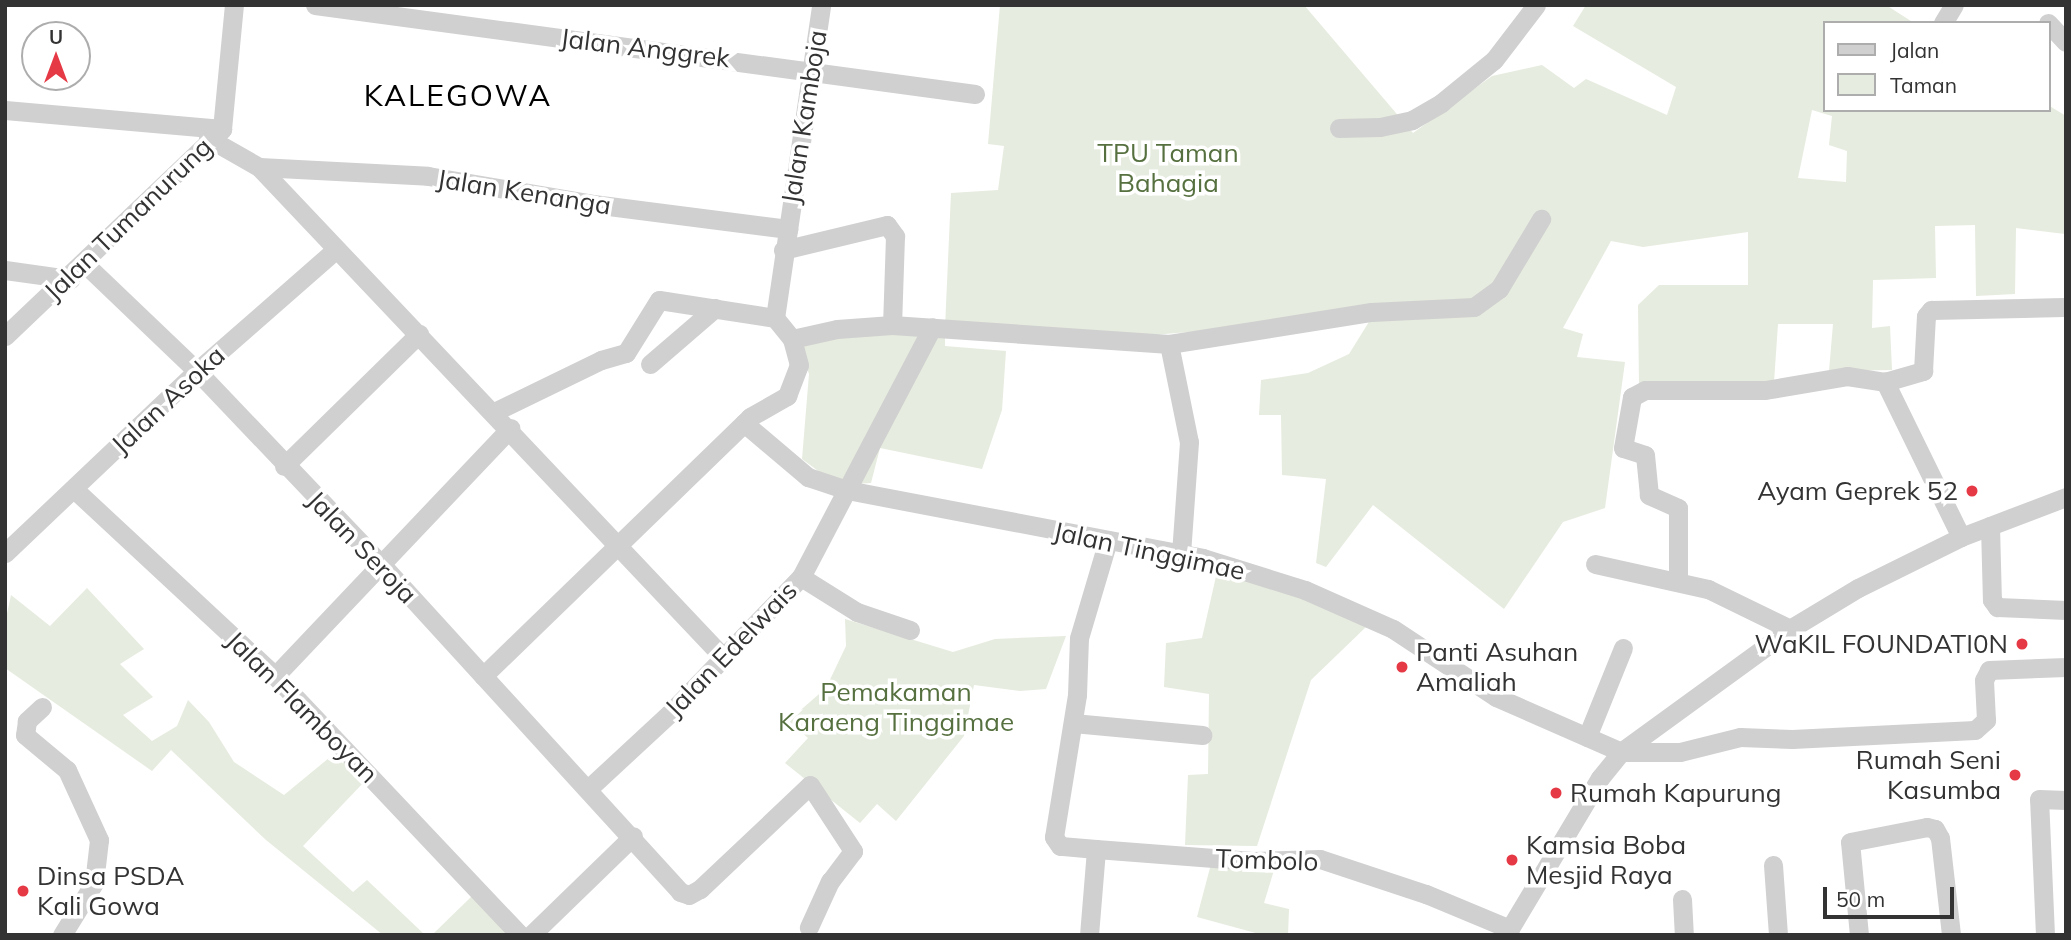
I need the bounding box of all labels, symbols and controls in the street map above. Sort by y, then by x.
north arrow [21,21,91,91]
legend [1822,21,2050,112]
street label: Jalan Anggrek [558,22,732,74]
text: U [49,25,63,49]
street label: Jalan Kamboja [775,28,833,206]
text: Jalan [1890,37,1939,63]
text: Taman [1890,72,1957,98]
district label: KALEGOWA [365,77,551,113]
street label: Jalan Tumanurung [38,131,218,307]
park label: TPU Taman Bahagia [1097,137,1239,198]
street label: Jalan Kenanga [435,163,613,221]
street label: Jalan Asoka [105,340,231,460]
place label: Ayam Geprek 52 [1757,475,1958,507]
marker: Ayam Geprek 52 [1964,483,1980,499]
street label: Jalan Seroja [301,484,423,610]
street label: Jalan Tinggimae [1050,515,1248,587]
street label: Jalan Edelwais [659,575,803,723]
street label: Jalan Flamboyan [220,625,384,789]
place label: WaKIL FOUNDATI0N [1754,628,2008,660]
place label: Panti Asuhan Amaliah [1416,636,1578,698]
marker: WaKIL FOUNDATI0N [2014,636,2030,652]
marker: Panti Asuhan Amaliah [1394,659,1410,675]
park label: Pemakaman Karaeng Tinggimae [778,676,1014,738]
place label: Rumah Seni Kasumba [1856,744,2001,806]
marker: Rumah Seni Kasumba [2007,767,2023,783]
place label: Rumah Kapurung [1570,777,1781,809]
marker: Rumah Kapurung [1548,785,1564,801]
place label: Kamsia Boba Mesjid Raya [1526,829,1686,890]
street label: Tombolo [1215,843,1319,877]
marker: Kamsia Boba Mesjid Raya [1504,852,1520,868]
place label: Dinsa PSDA Kali Gowa [37,860,184,922]
scale bar [1826,874,1957,918]
marker: Dinsa PSDA Kali Gowa [15,883,31,899]
text: 50 m [1836,886,1885,912]

